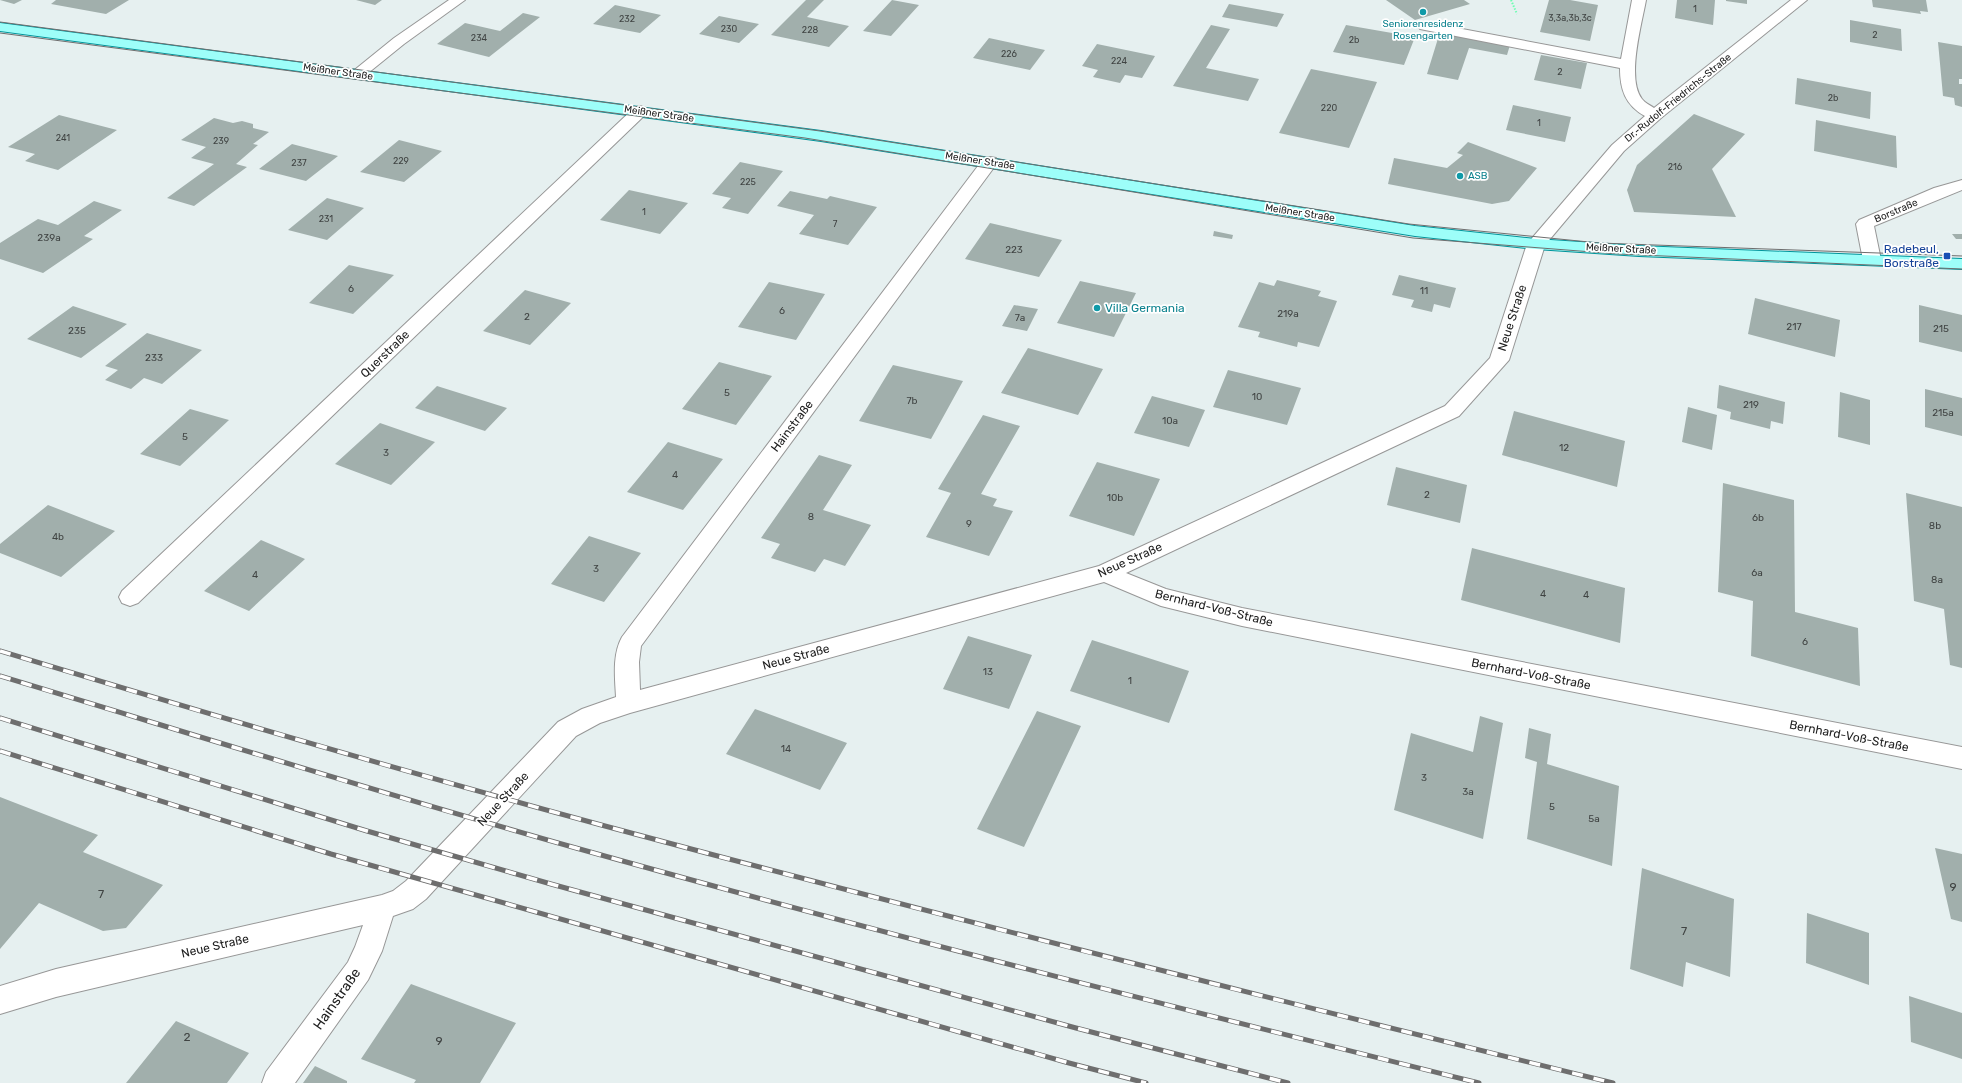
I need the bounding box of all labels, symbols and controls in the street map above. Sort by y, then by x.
house number: 1 [1693,4,1697,14]
marker: Seniorenresidenz Rosengarten [1418,7,1428,17]
house number: 3,3a,3b,3c [1548,13,1592,23]
house number: 232 [619,14,635,24]
place label: Seniorenresidenz Rosengarten [1383,18,1463,42]
house number: 230 [721,24,737,34]
house number: 228 [802,25,818,35]
house number: 2 [1872,30,1878,40]
house number: 234 [471,33,488,43]
house number: 2b [1349,35,1359,45]
house number: 226 [1001,49,1018,59]
street label: Dr.-Rudolf-Friedrichs-Straße [1622,51,1734,145]
house number: 224 [1111,56,1127,66]
street label: Meißner Straße [302,61,374,83]
house number: 2 [1557,67,1563,77]
house number: 2b [1828,93,1838,103]
street label: Meißner Straße [623,103,695,125]
house number: 220 [1321,103,1337,113]
house number: 1 [1537,118,1541,128]
house number: 241 [56,133,70,143]
house number: 239 [213,136,229,146]
street label: Meißner Straße [944,150,1016,172]
house number: 229 [393,156,409,166]
house number: 237 [291,158,307,168]
house number: 216 [1668,162,1683,172]
place label: ASB [1468,170,1488,182]
marker: ASB [1455,171,1465,181]
house number: 225 [740,177,756,187]
street label: Borstraße [1873,196,1920,226]
street label: Meißner Straße [1264,202,1336,224]
house number: 1 [642,207,646,217]
house number: 231 [319,214,333,224]
house number: 7 [833,219,838,229]
house number: 239a [37,232,61,244]
street label: Meißner Straße [1586,241,1657,257]
place label: Radebeul, Borstraße [1884,242,1939,270]
house number: 223 [1005,244,1023,256]
marker: Radebeul, Borstraße [1942,251,1952,261]
house number: 6 [348,283,354,295]
street label: Neue Straße [1495,283,1529,353]
house number: 11 [1420,285,1428,297]
place label: Villa Germania [1105,301,1185,315]
marker: Villa Germania [1092,303,1102,313]
house number: 6 [779,305,785,317]
house number: 219a [1277,308,1299,320]
house number: 2 [524,311,530,323]
house number: 7a [1015,312,1025,324]
house number: 217 [1786,321,1802,333]
house number: 215 [1933,323,1949,335]
house number: 235 [68,325,86,337]
street label: Querstraße [358,327,412,381]
house number: 233 [145,352,163,364]
house number: 5 [724,387,730,399]
house number: 10 [1252,391,1262,403]
house number: 7b [906,395,918,407]
street label: Hainstraße [768,397,816,455]
house number: 219 [1743,399,1759,411]
house number: 215a [1932,407,1954,419]
house number: 10a [1162,415,1178,427]
house number: 5 [182,431,188,443]
house number: 12 [1559,442,1569,454]
house number: 3 [383,447,389,459]
house number: 4 [672,469,678,481]
house number: 2 [1424,489,1430,501]
house number: 10b [1107,492,1123,504]
house number: 8 [808,511,814,523]
house number: 6b [1752,512,1764,524]
house number: 9 [966,518,972,530]
house number: 8b [1929,520,1941,532]
house number: 4b [52,531,64,543]
street label: Neue Straße [1096,539,1165,580]
house number: 3 [593,563,599,575]
house number: 6a [1751,567,1763,579]
house number: 4 [252,569,258,581]
house number: 8a [1931,574,1943,586]
street label: Bernhard-Voß-Straße [1153,587,1275,630]
house number: 4 [1540,588,1546,600]
house number: 4 [1583,589,1589,601]
house number: 6 [1802,636,1808,648]
street label: Neue Straße [761,641,831,673]
street label: Bernhard-Voß-Straße [1470,656,1592,692]
house number: 13 [983,666,993,678]
house number: 1 [1128,675,1132,687]
street label: Bernhard-Voß-Straße [1788,718,1910,754]
house number: 14 [781,743,791,755]
street label: Neue Straße [474,769,532,829]
house number: 3 [1421,772,1427,784]
house number: 3a [1462,786,1474,798]
house number: 5 [1549,801,1555,813]
house number: 5a [1588,813,1600,825]
house number: 9 [1949,880,1957,894]
house number: 7 [98,887,104,901]
house number: 7 [1681,924,1687,938]
street label: Neue Straße [180,931,250,961]
street label: Hainstraße [310,965,364,1033]
house number: 2 [183,1030,191,1044]
house number: 9 [435,1034,443,1048]

